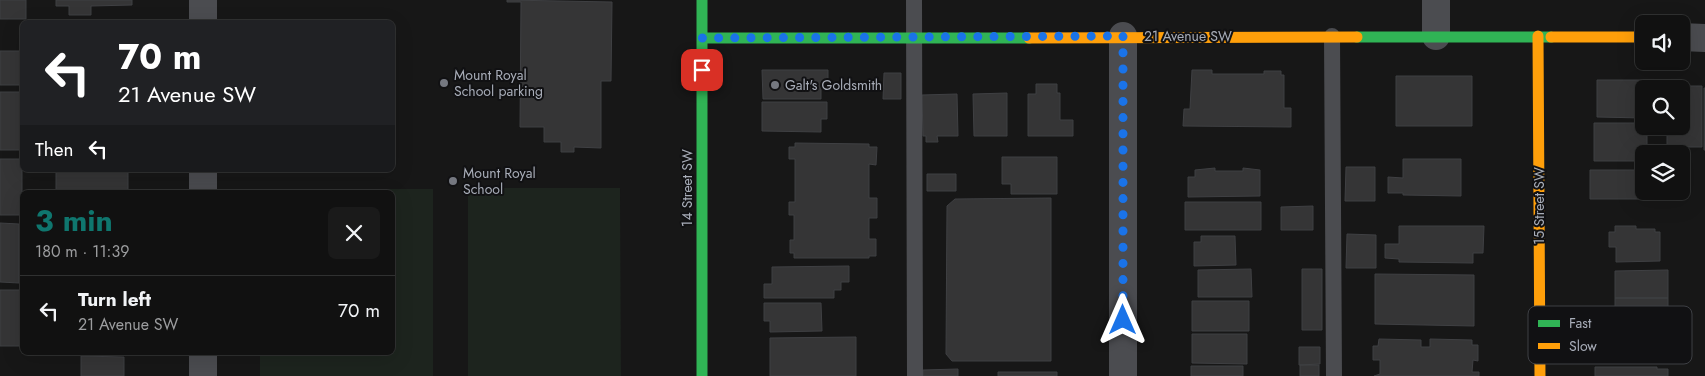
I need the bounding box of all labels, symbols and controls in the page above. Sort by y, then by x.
map controls [1635,15,1690,200]
button: sound [1635,15,1690,70]
street label: 21 Avenue SW [1144,26,1232,46]
text: 70 m [118,32,201,82]
icon: left [35,40,100,105]
pin [681,49,723,91]
icon: arrive [688,56,716,84]
place label: Mount Royal School parking [454,65,543,101]
place label: Galt's Goldsmith [785,75,882,95]
marker: Mount Royal School parking [438,77,450,89]
text: 21 Avenue SW [118,78,256,110]
marker: Galt's Goldsmith [769,79,781,91]
button: search [1635,80,1690,135]
icon: left [84,135,112,163]
text: Then [35,136,74,163]
button: layers [1635,145,1690,200]
street label: 14 Street SW [677,149,697,227]
place label: Mount Royal School [463,163,536,199]
street label: 15 Street SW [1529,167,1549,245]
marker: Mount Royal School [447,175,459,187]
text: 3 min [35,199,113,242]
button: close [328,207,380,259]
text: 180 m · 11:39 [35,240,129,263]
text: Turn left [78,286,151,313]
position arrow [1096,293,1148,345]
icon: left [35,297,63,325]
text: 70 m [338,297,380,324]
legend [1528,306,1692,364]
text: 21 Avenue SW [78,313,178,336]
text: Fast [1569,313,1592,333]
text: Slow [1569,336,1597,356]

